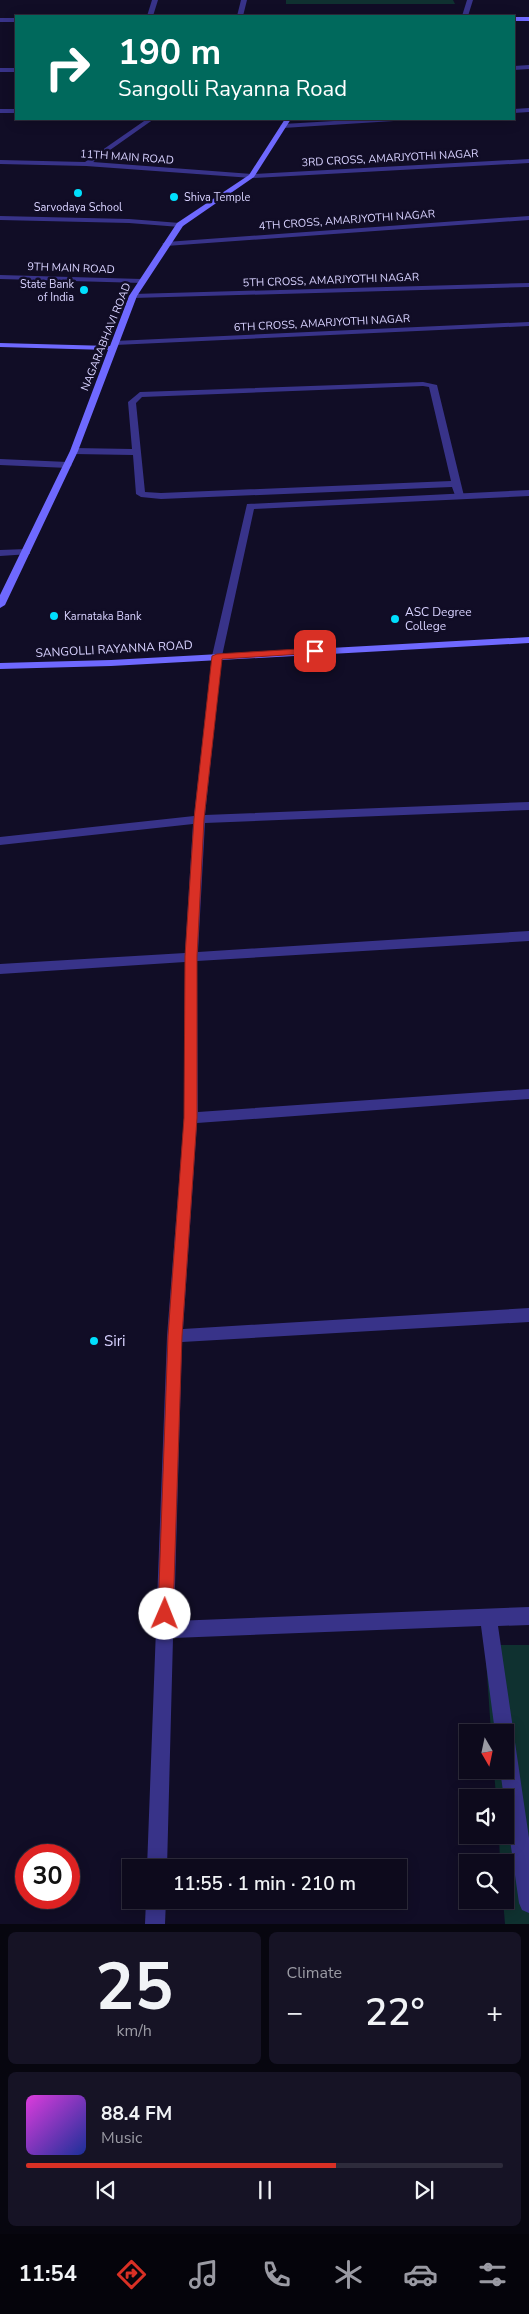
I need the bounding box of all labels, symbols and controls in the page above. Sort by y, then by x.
text: 190 m [118,29,221,76]
icon: right [35,35,100,100]
text: Sangolli Rayanna Road [118,74,347,104]
street label: 11TH MAIN ROAD [80,146,174,168]
street label: 3RD CROSS, AMARJYOTHI NAGAR [301,146,480,170]
marker: Sarvodaya School [72,187,84,199]
place label: Shiva Temple [184,190,250,205]
marker: Shiva Temple [168,191,180,203]
place label: Sarvodaya School [34,200,123,215]
street label: 4TH CROSS, AMARJYOTHI NAGAR [258,206,436,234]
street label: 9TH MAIN ROAD [27,259,115,277]
street label: 5TH CROSS, AMARJYOTHI NAGAR [242,269,420,291]
place label: State Bank of India [20,277,74,305]
street label: NAGARABHAVI ROAD [77,281,135,393]
marker: State Bank of India [78,284,90,296]
street label: 6TH CROSS, AMARJYOTHI NAGAR [233,311,411,335]
place label: ASC Degree College [405,604,472,634]
place label: Karnataka Bank [64,609,142,624]
marker: Karnataka Bank [48,610,60,622]
marker: ASC Degree College [389,613,401,625]
pin [294,630,336,672]
street label: SANGOLLI RAYANNA ROAD [35,637,193,661]
icon: arrive [301,637,329,665]
place label: Siri [104,1331,126,1351]
marker: Siri [88,1335,100,1347]
position arrow [138,1587,190,1639]
north arrow [459,1724,514,1779]
map controls [459,1724,514,1909]
button: sound [459,1789,514,1844]
speed limit sign: 30 [15,1844,80,1909]
button: search [459,1854,514,1909]
text: 11:55 · 1 min · 210 m [173,1871,356,1897]
text: 25 [95,1943,173,2032]
text: Climate [287,1962,342,1984]
text: 22° [365,1987,425,2038]
text: − [287,1994,303,2032]
text: + [486,1994,503,2032]
text: km/h [117,2020,152,2042]
text: 88.4 FM [101,2101,172,2127]
text: Music [101,2127,142,2149]
icon: previous [92,2176,120,2204]
icon: pause [251,2176,279,2204]
icon: next [410,2176,438,2204]
icon: directions [114,2257,149,2292]
icon: music [186,2257,221,2292]
icon: phone [259,2257,294,2292]
icon: climate [331,2257,366,2292]
icon: car [403,2257,438,2292]
icon: filters [475,2257,510,2292]
text: 11:54 [19,2259,77,2289]

